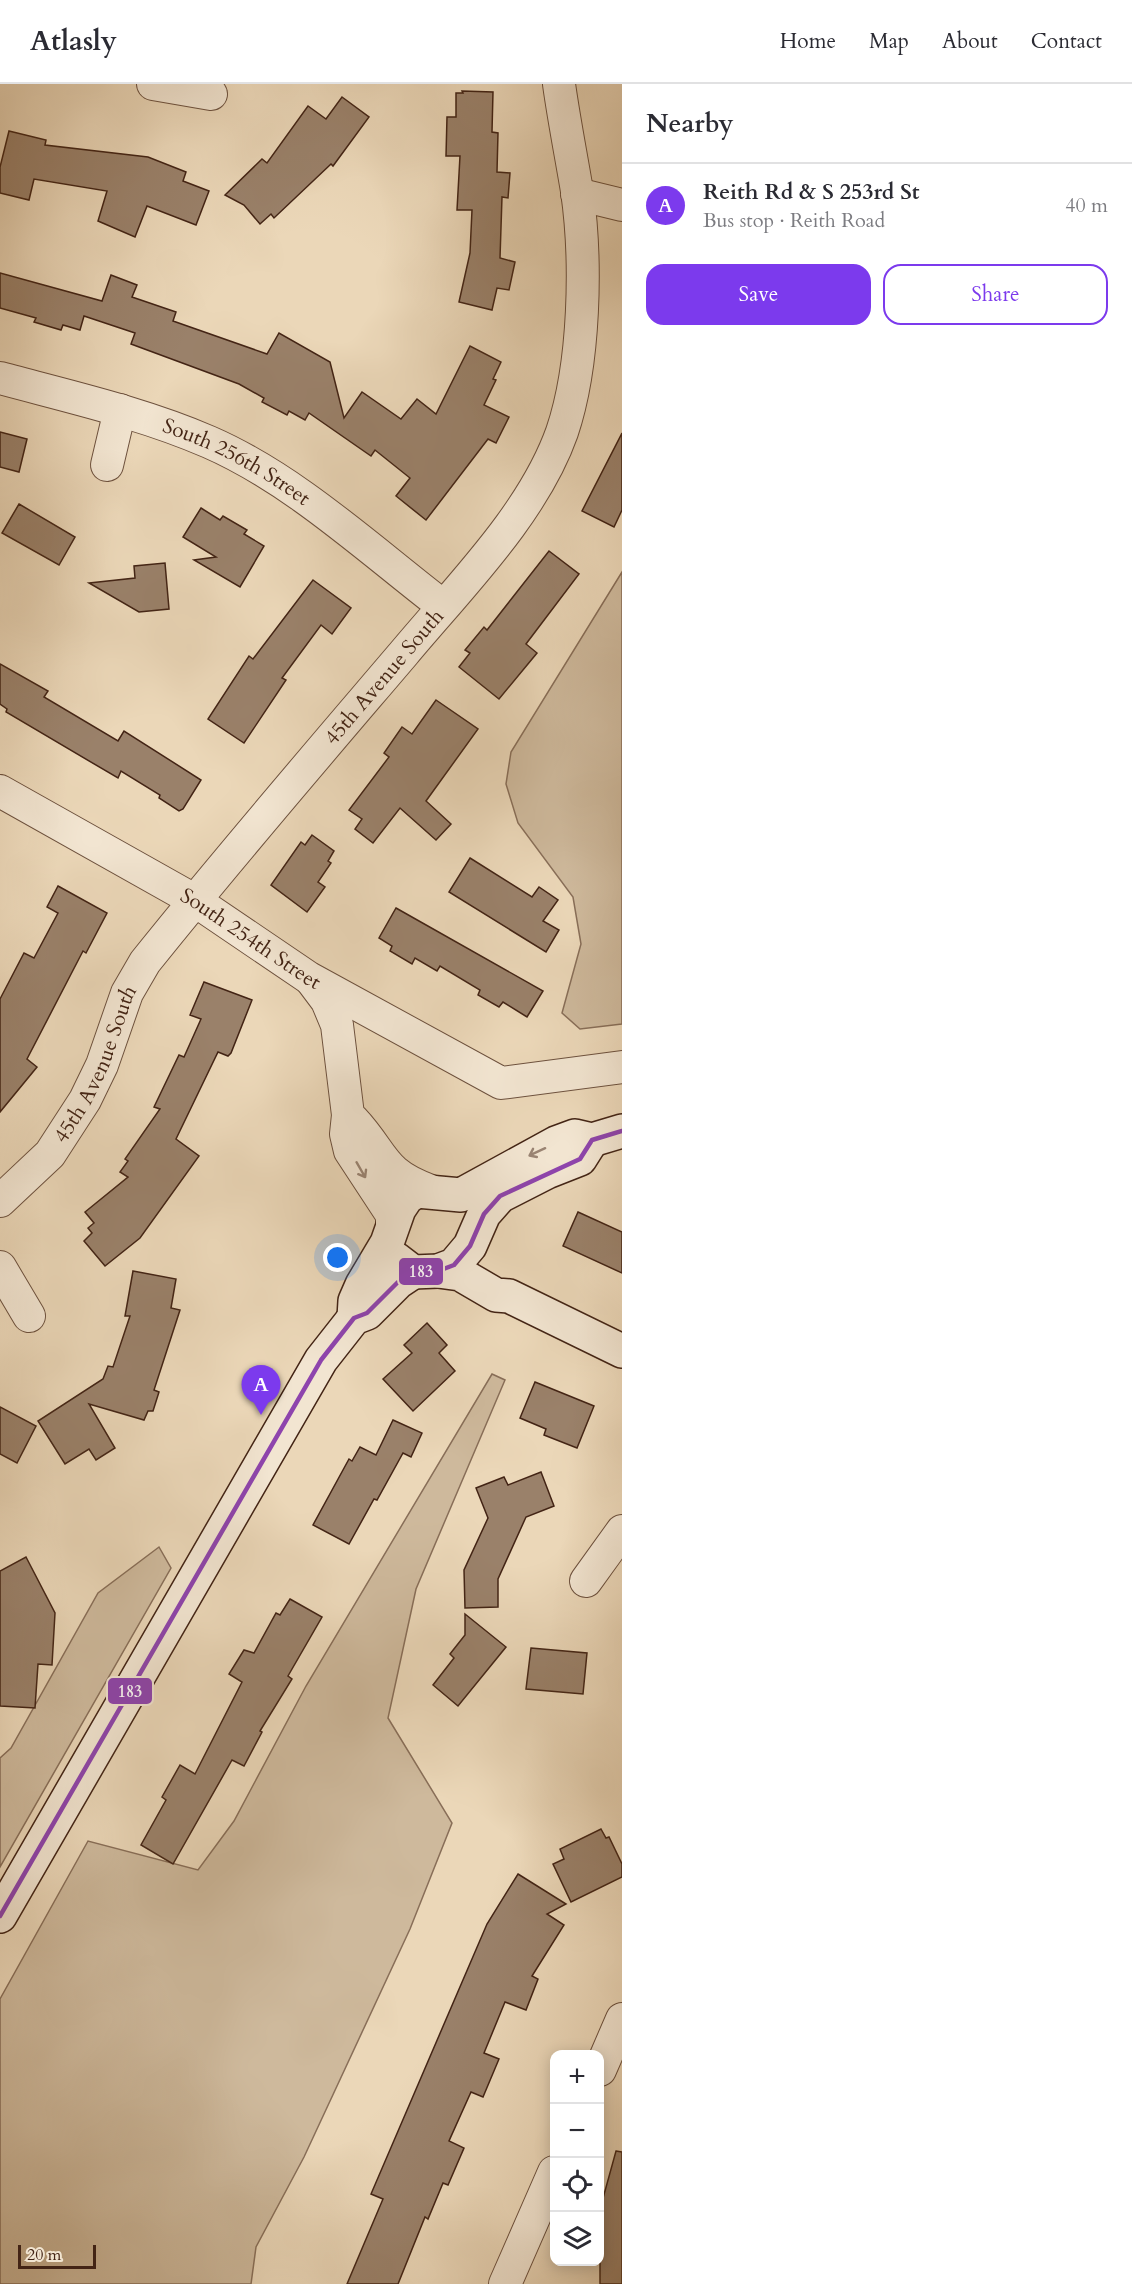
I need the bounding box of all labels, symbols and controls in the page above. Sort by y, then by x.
text: Atlasly [30,22,117,60]
text: Home [780,27,836,56]
text: Map [869,27,909,56]
text: About [942,27,998,56]
text: Contact [1031,27,1102,56]
text: Nearby [646,106,734,141]
text: Reith Rd & S 253rd St [703,177,920,207]
text: A [658,192,673,219]
text: 40 m [1065,192,1108,219]
text: Bus stop · Reith Road [703,207,885,234]
button: Save [646,264,871,325]
button: Share [883,264,1108,325]
street label: South 256th Street [159,411,317,512]
street label: 45th Avenue South [317,602,450,751]
street label: South 254th Street [175,881,326,996]
street label: 45th Avenue South [47,979,143,1148]
one-way arrow [528,1146,546,1158]
one-way arrow [356,1161,368,1178]
your location [323,1243,352,1272]
line badge: 183 [398,1257,444,1286]
text: 183 [409,1261,433,1283]
pin: A [242,1366,280,1415]
line badge: 183 [107,1677,153,1705]
text: 183 [118,1681,142,1703]
map controls [550,2050,604,2266]
button: + [550,2050,604,2104]
button: − [550,2104,604,2158]
button: locate [550,2158,604,2212]
button: layers [550,2212,604,2266]
scale bar [18,2242,96,2270]
text: 20 m [27,2244,61,2266]

